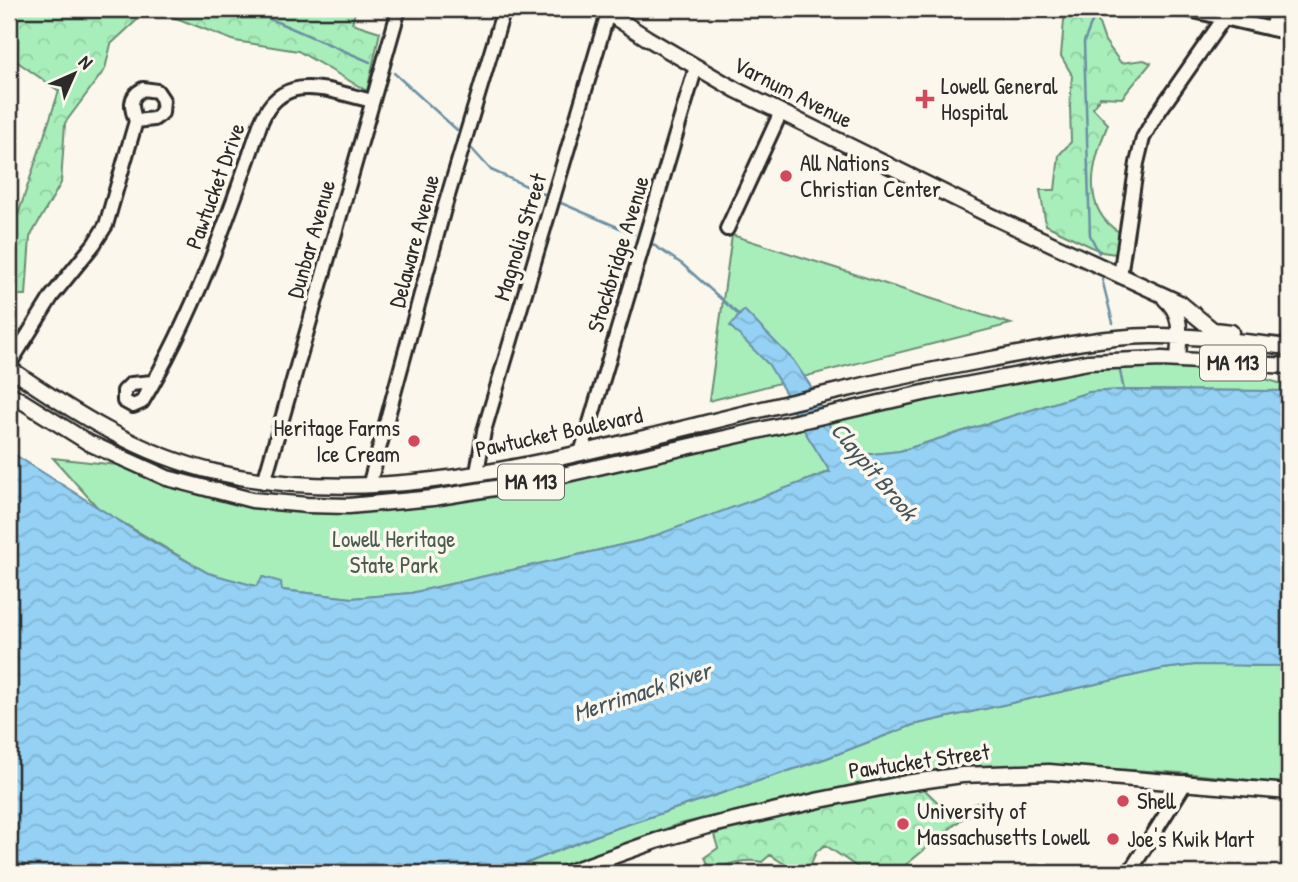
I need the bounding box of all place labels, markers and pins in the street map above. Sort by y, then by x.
place label: Lowell General Hospital [941,70,1058,127]
marker: Lowell General Hospital [915,89,935,109]
place label: All Nations Christian Center [800,147,941,204]
marker: All Nations Christian Center [778,168,794,184]
place label: Heritage Farms Ice Cream [273,412,400,469]
marker: Heritage Farms Ice Cream [406,433,422,449]
place label: Shell [1137,785,1177,816]
marker: Shell [1115,793,1131,809]
place label: University of Massachusetts Lowell [917,795,1091,852]
marker: University of Massachusetts Lowell [895,816,911,832]
place label: Joe's Kwik Mart [1127,823,1255,854]
marker: Joe's Kwik Mart [1105,831,1121,847]

